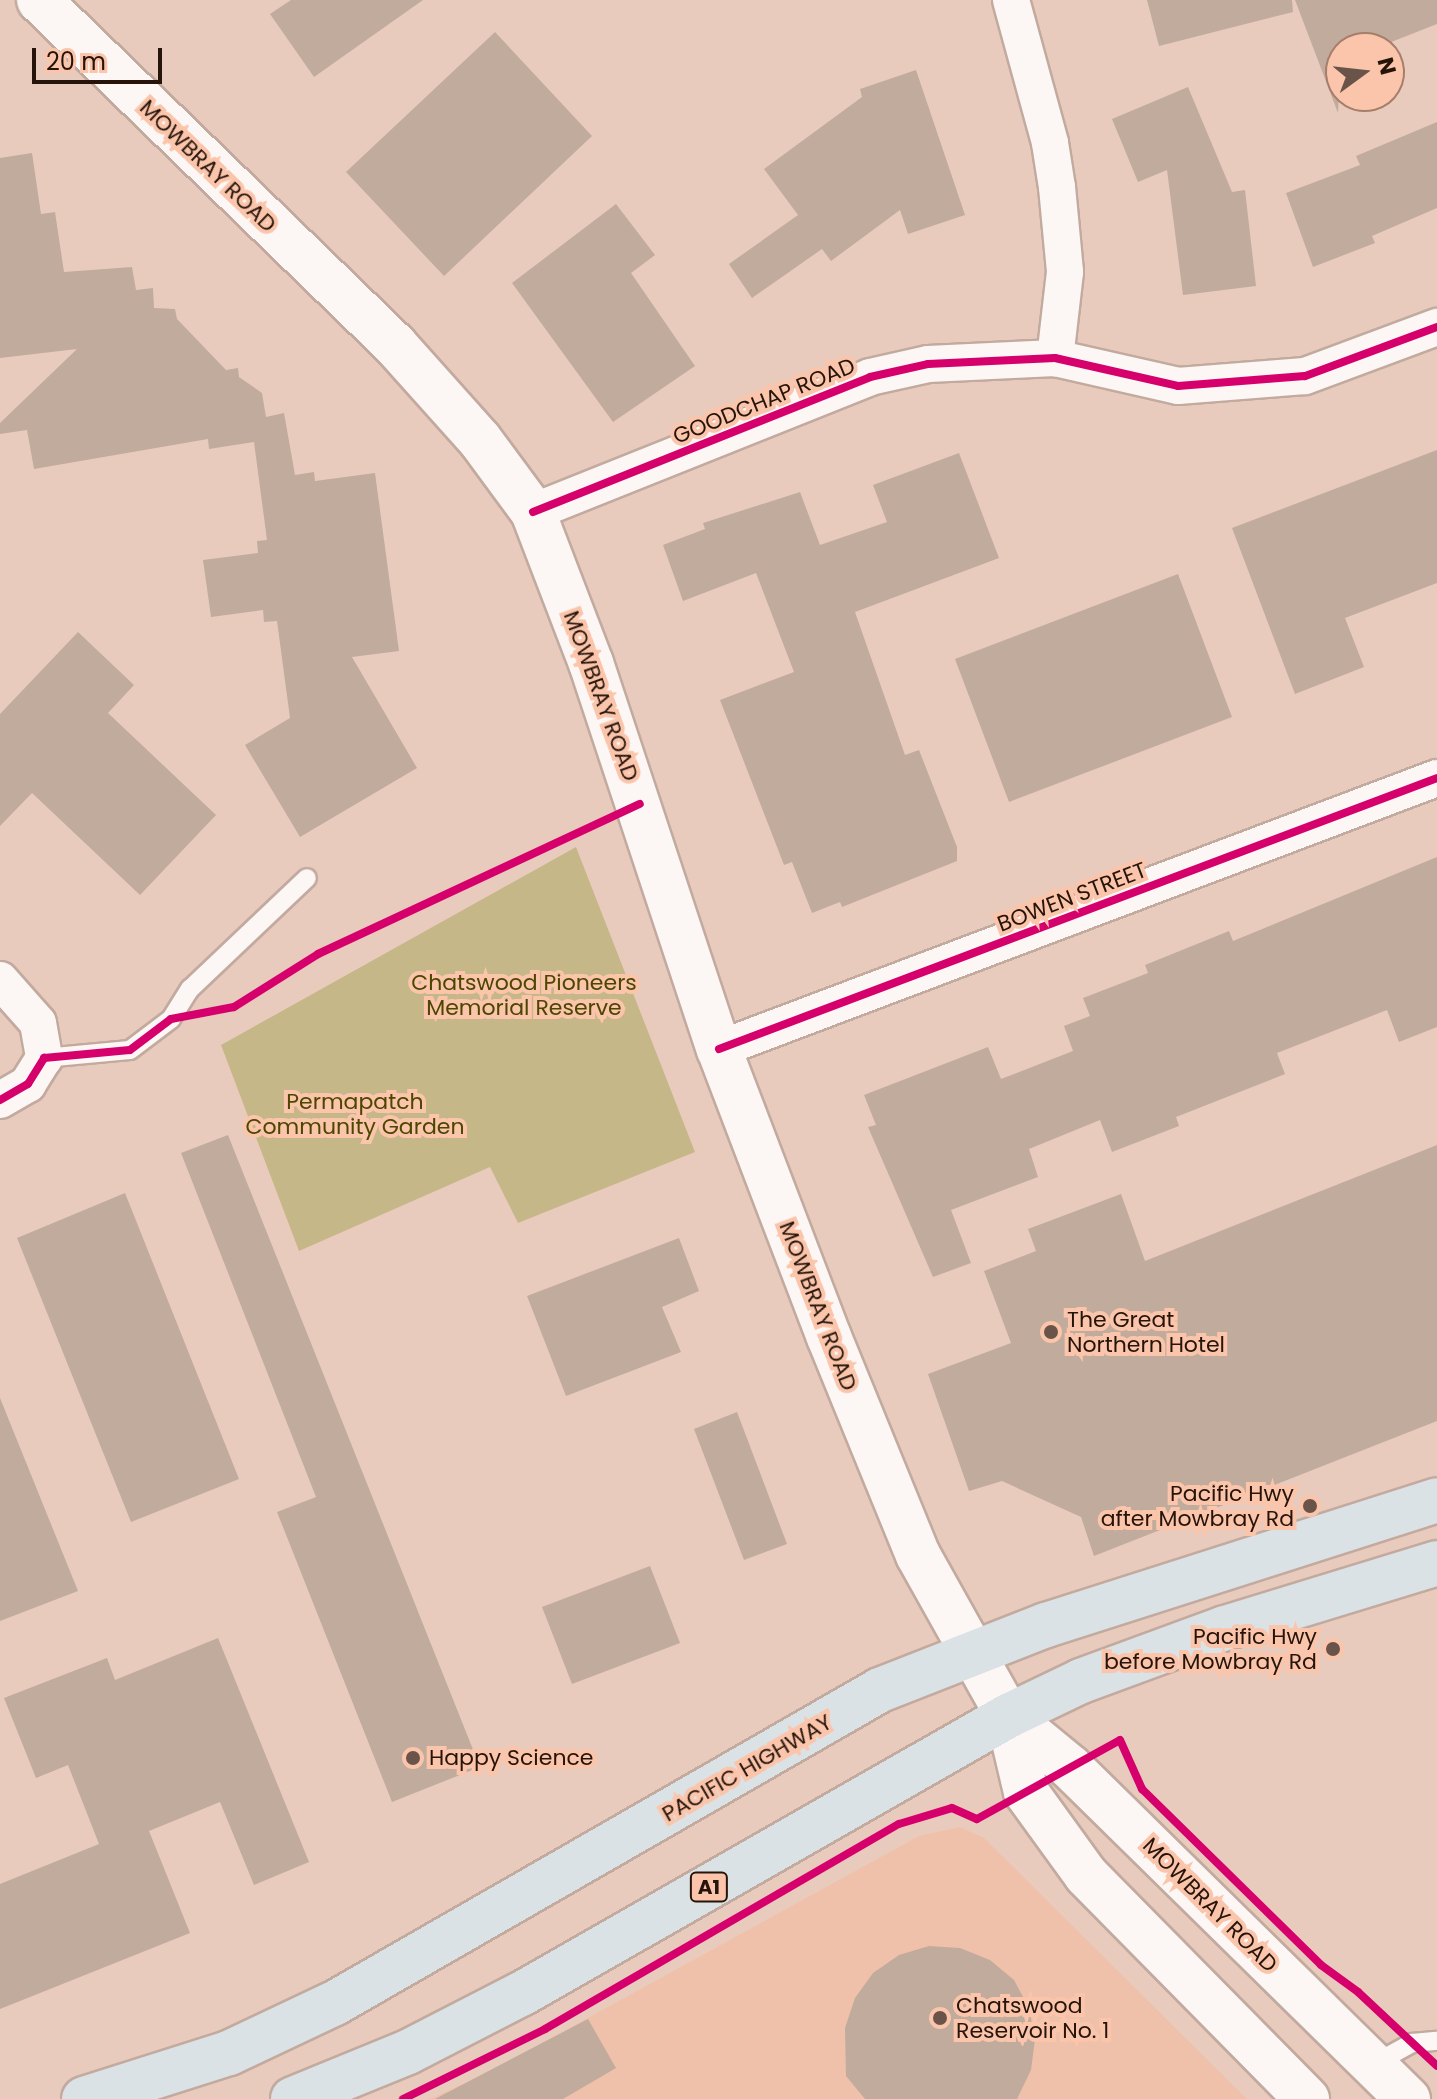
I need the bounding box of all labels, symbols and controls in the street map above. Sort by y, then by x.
scale bar [36,32,166,82]
north arrow [1325,32,1405,112]
text: 20 m [46,45,106,78]
text: N [1370,54,1404,78]
street label: MOWBRAY ROAD [134,94,282,238]
street label: GOODCHAP ROAD [669,352,859,450]
street label: MOWBRAY ROAD [558,607,644,785]
street label: BOWEN STREET [994,856,1150,938]
park label: Chatswood Pioneers Memorial Reserve [411,969,637,1020]
park label: Permapatch Community Garden [245,1088,465,1140]
street label: MOWBRAY ROAD [774,1218,862,1394]
place label: The Great Northern Hotel [1067,1306,1225,1358]
marker: The Great Northern Hotel [1042,1323,1060,1341]
place label: Pacific Hwy after Mowbray Rd [1101,1480,1294,1532]
marker: Pacific Hwy after Mowbray Rd [1301,1497,1319,1515]
place label: Pacific Hwy before Mowbray Rd [1104,1623,1317,1674]
marker: Pacific Hwy before Mowbray Rd [1324,1640,1342,1658]
street label: PACIFIC HIGHWAY [658,1709,836,1827]
place label: Happy Science [429,1745,593,1771]
marker: Happy Science [404,1749,422,1767]
street label: MOWBRAY ROAD [1137,1832,1283,1978]
road number: A1 [689,1871,729,1903]
place label: Chatswood Reservoir No. 1 [956,1992,1109,2044]
marker: Chatswood Reservoir No. 1 [931,2009,949,2027]

